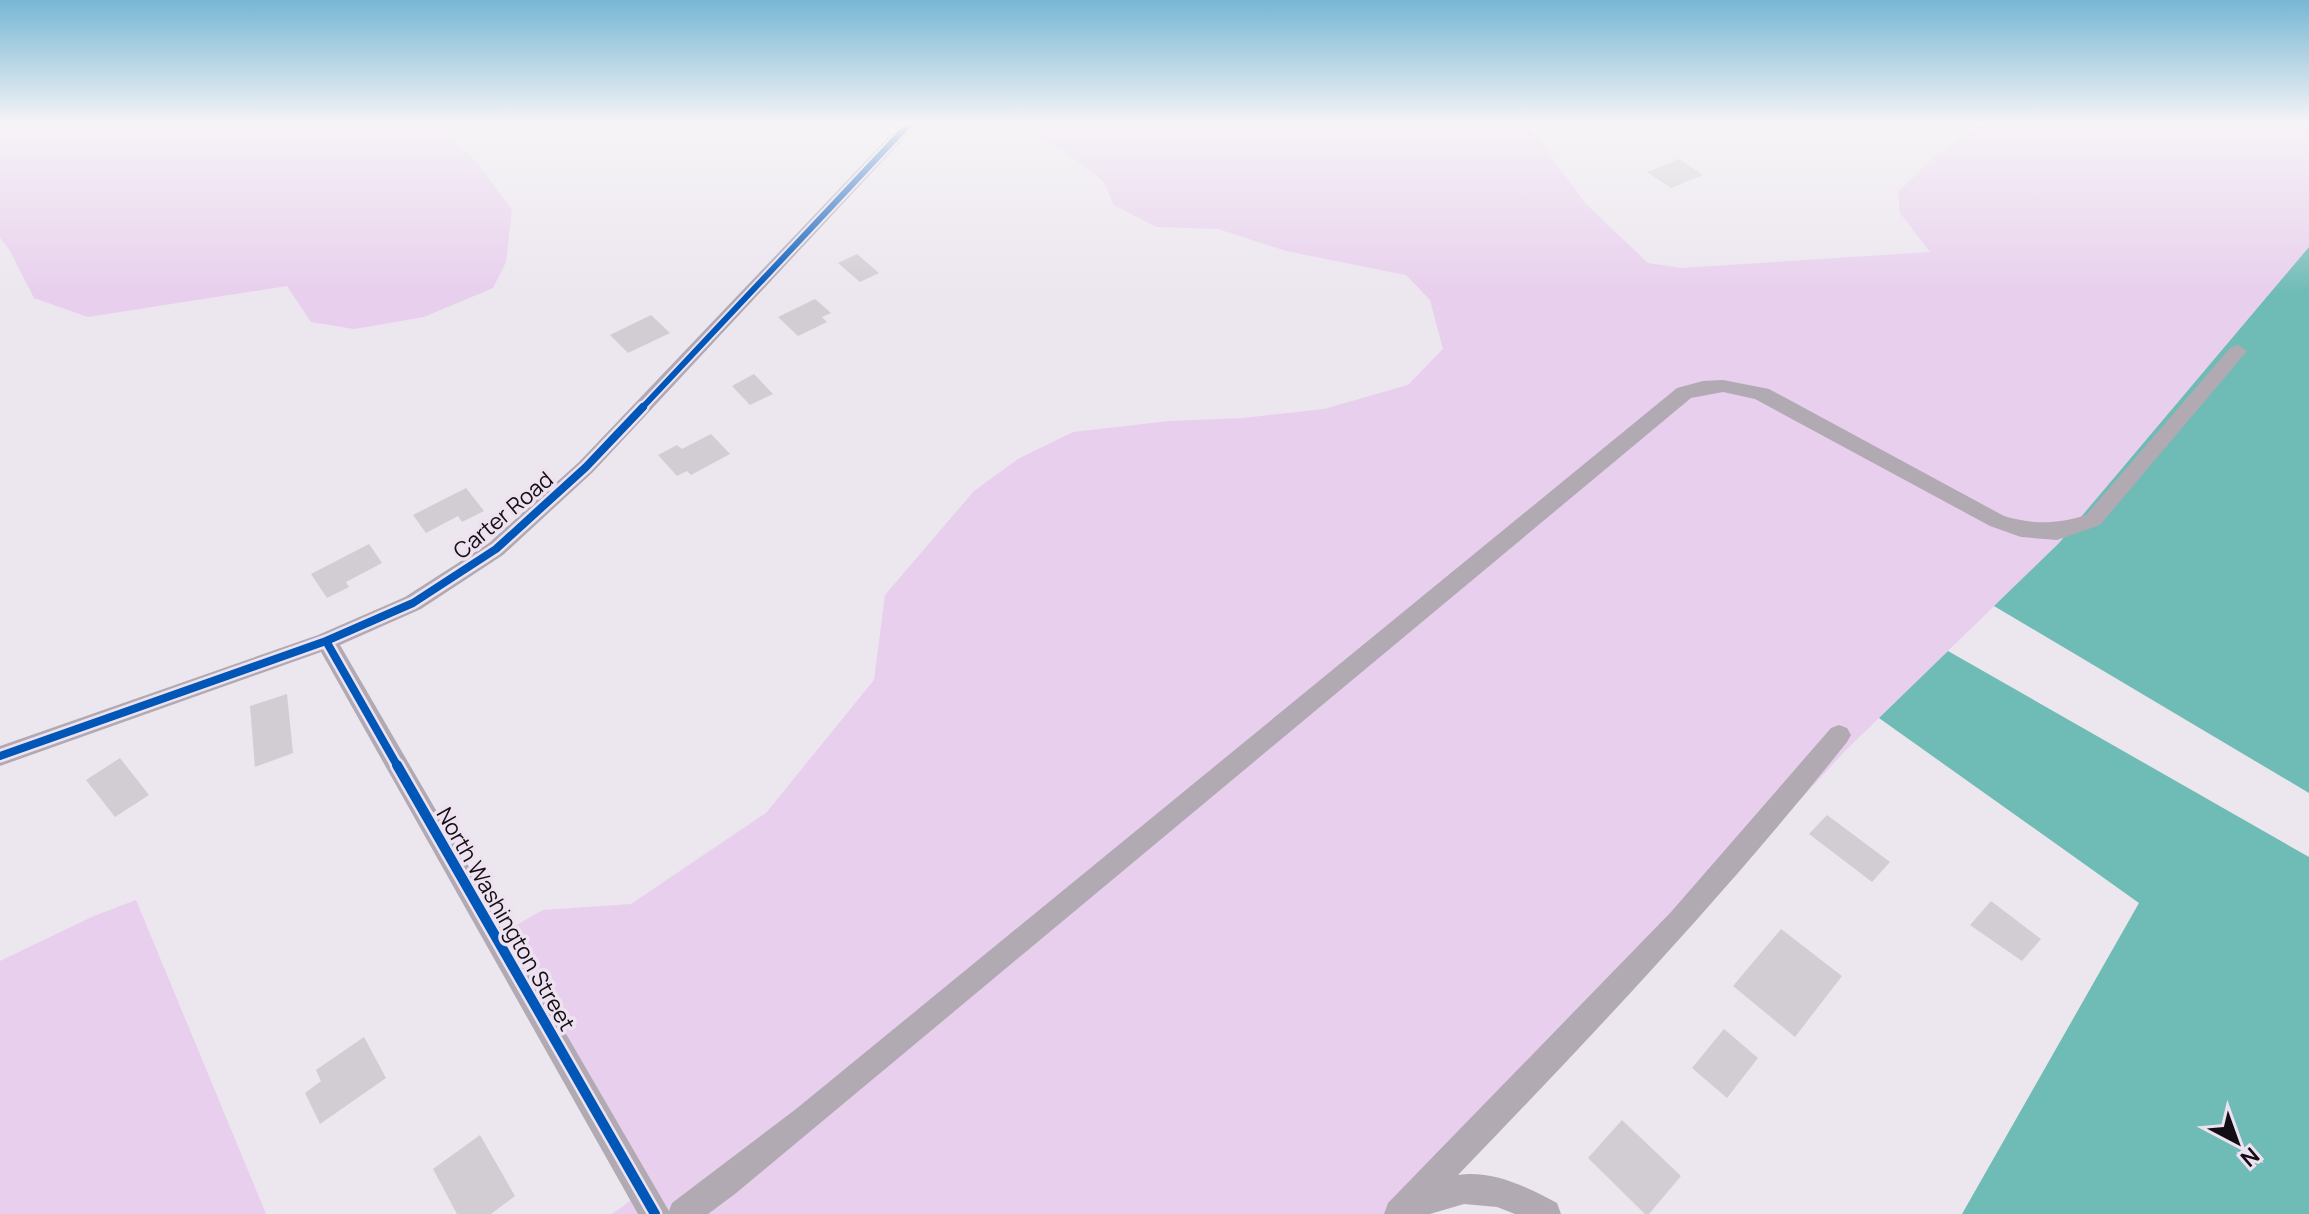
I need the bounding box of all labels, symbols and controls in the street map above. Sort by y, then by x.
street label: Carter Road [447,464,559,566]
street label: North Washington Street [430,802,582,1036]
north arrow [2197,1102,2277,1182]
text: N [2234,1141,2266,1174]

